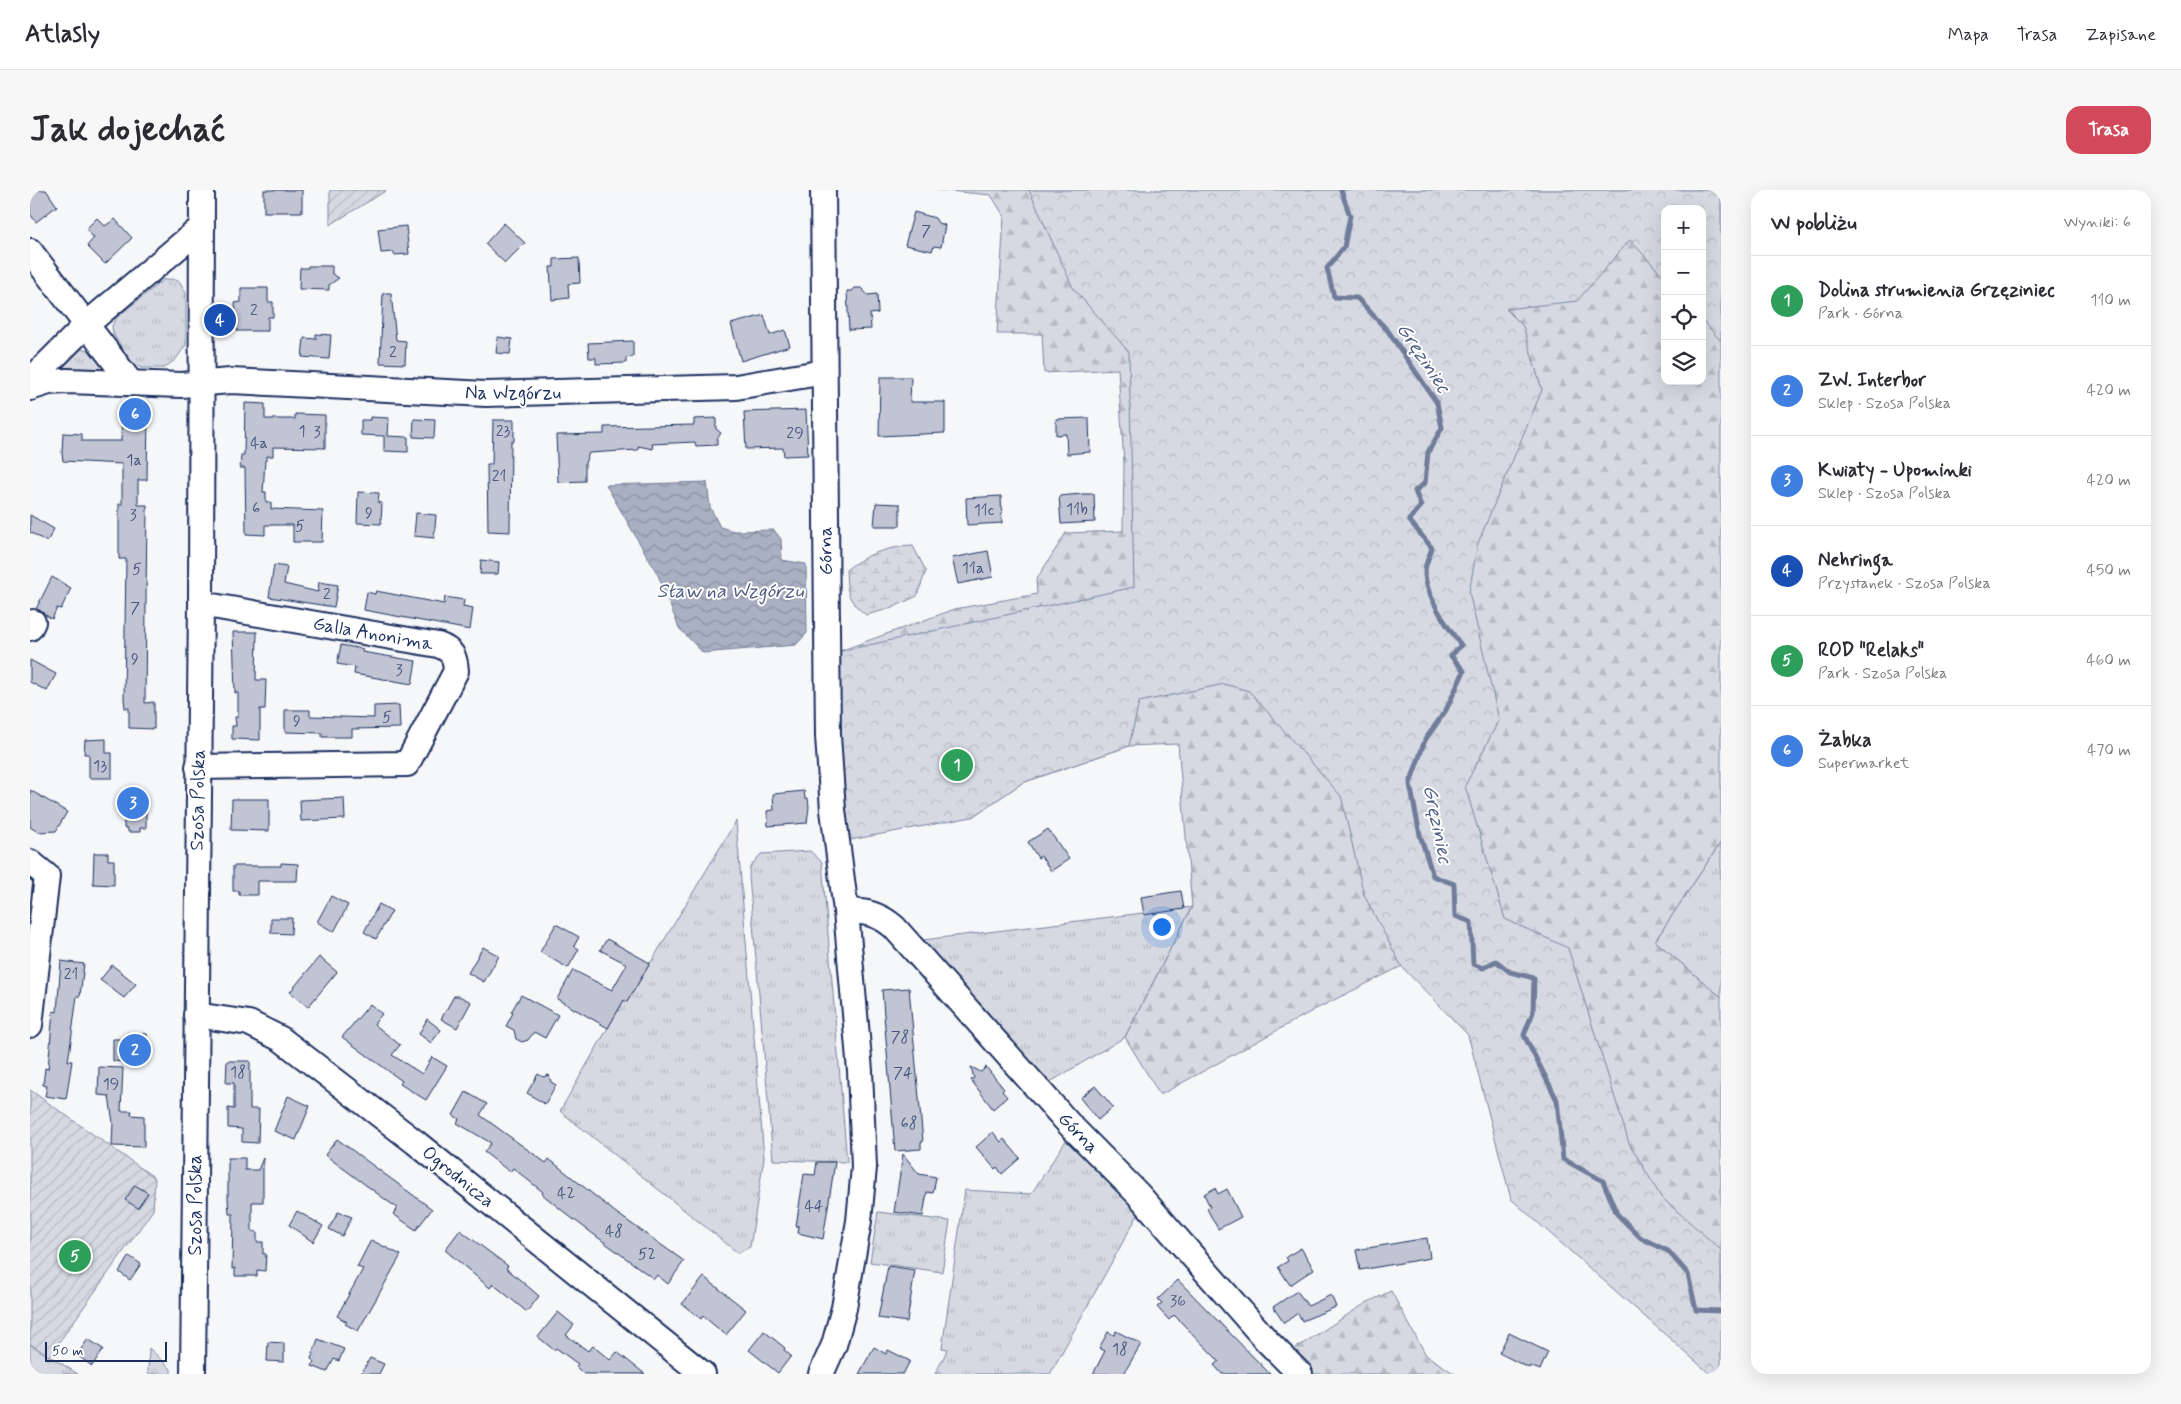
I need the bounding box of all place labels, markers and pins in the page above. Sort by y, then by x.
pin: 4 [204,301,236,339]
pin: 6 [119,395,151,433]
pin: 1 [941,746,973,784]
pin: 3 [117,784,149,822]
pin: 2 [119,1031,151,1069]
pin: 5 [59,1237,91,1275]

